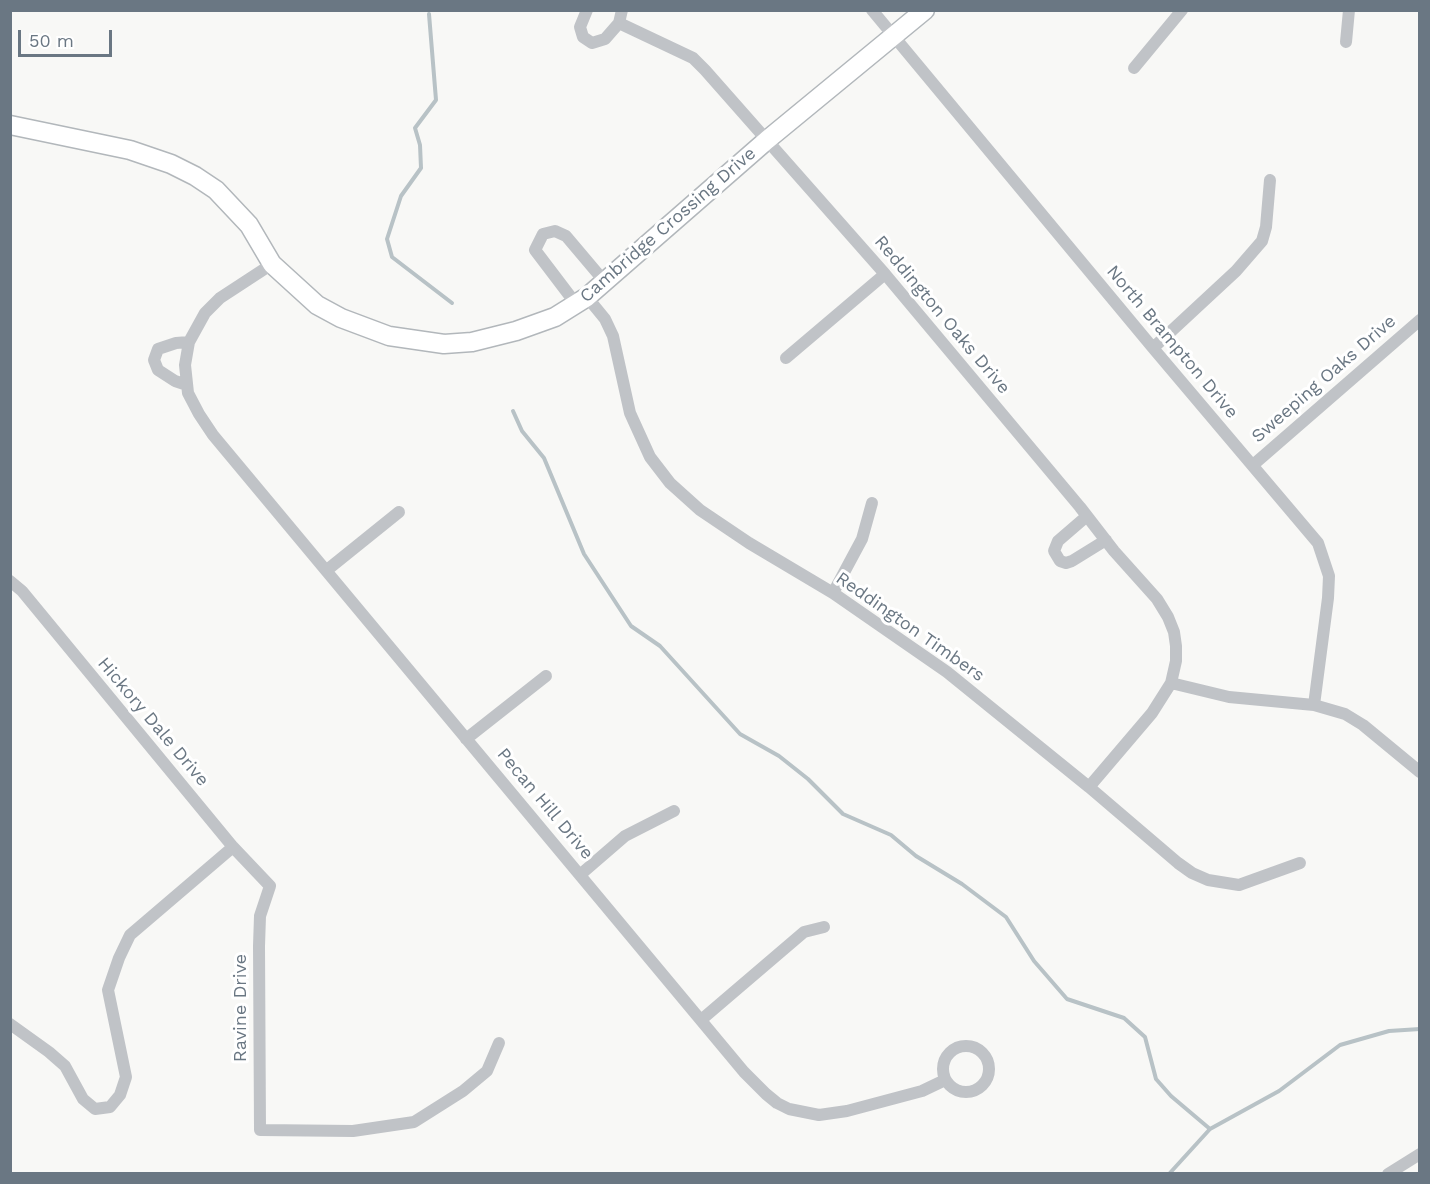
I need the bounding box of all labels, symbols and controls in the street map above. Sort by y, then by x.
scale bar [21,18,116,56]
text: 50 m [29,30,74,51]
street label: Cambridge Crossing Drive [576,143,760,307]
street label: Reddington Oaks Drive [870,232,1014,398]
street label: North Brampton Drive [1102,261,1242,423]
street label: Sweeping Oaks Drive [1247,310,1401,448]
street label: Reddington Timbers [832,568,988,686]
street label: Hickory Dale Drive [93,653,213,791]
street label: Pecan Hill Drive [492,744,598,864]
street label: Ravine Drive [230,954,252,1062]

